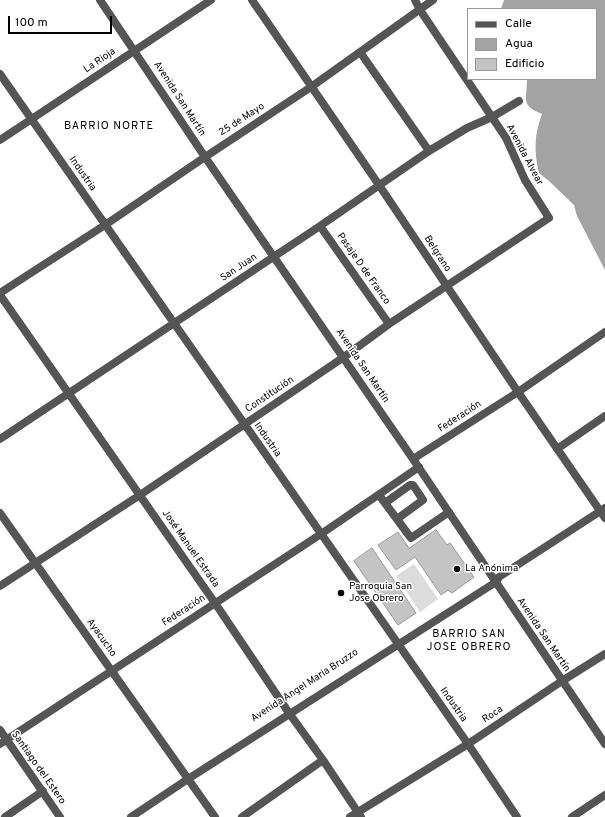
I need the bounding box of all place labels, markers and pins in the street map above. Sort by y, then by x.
place label: La Anónima [465,563,518,575]
marker: La Anónima [452,564,462,574]
place label: Parroquia San Jose Obrero [349,581,412,604]
marker: Parroquia San Jose Obrero [336,588,346,598]

